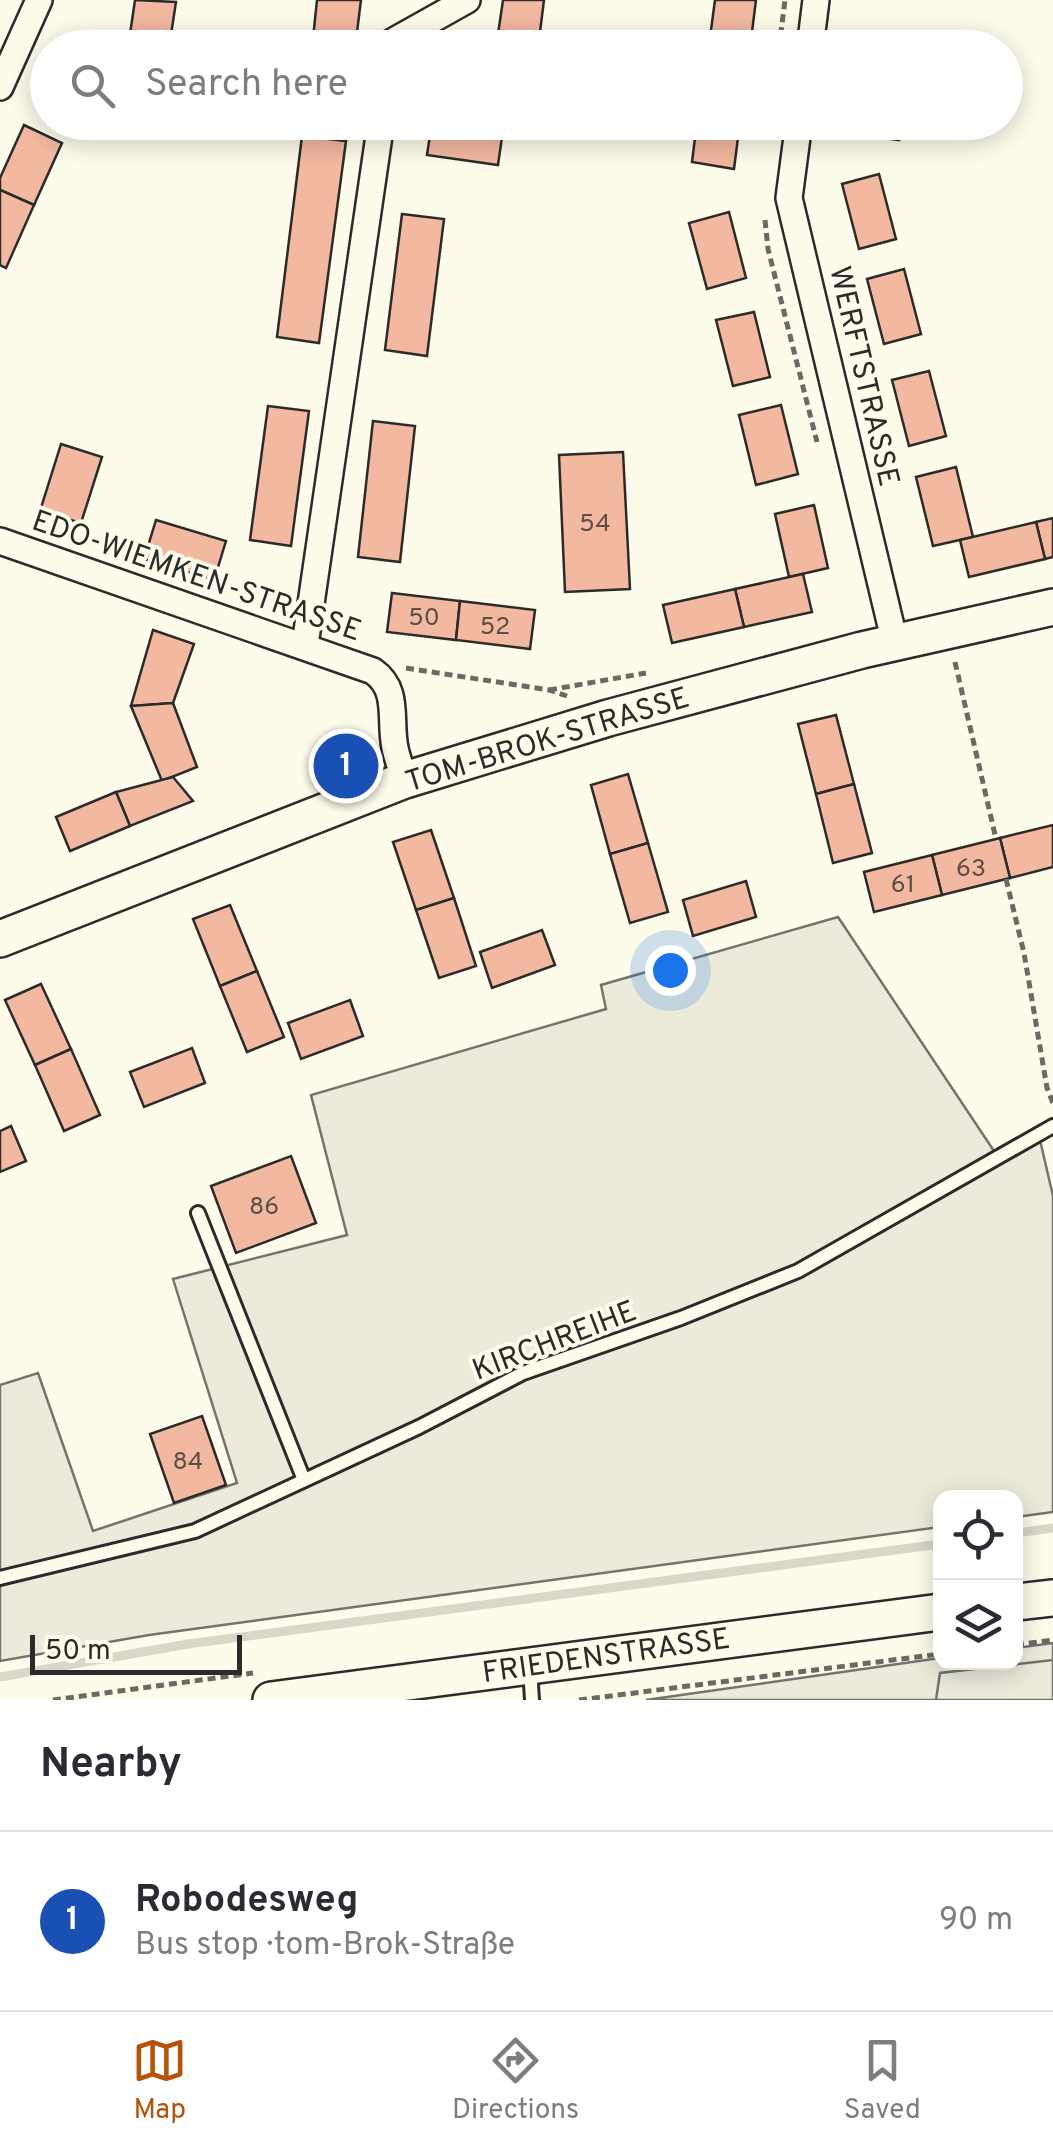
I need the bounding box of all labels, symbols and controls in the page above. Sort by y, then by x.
search box [30,30,1023,140]
icon: search [65,58,120,113]
text: Search here [145,61,348,110]
street label: WERFTSTRASSE [819,263,906,490]
street label: EDO-WIEMKEN-STRASSE [27,504,366,651]
house number: 54 [579,509,611,541]
house number: 50 [408,603,440,635]
house number: 52 [480,612,510,644]
street label: TOM-BROK-STRASSE [401,681,694,802]
pin: 1 [314,728,378,804]
house number: 63 [956,854,986,886]
house number: 61 [891,870,915,902]
your location [645,945,696,996]
house number: 86 [249,1192,279,1224]
street label: KIRCHREIHE [468,1294,642,1391]
house number: 84 [173,1447,203,1479]
map controls [933,1490,1023,1670]
button: locate [933,1490,1023,1580]
button: layers [933,1580,1023,1670]
street label: FRIEDENSTRASSE [480,1622,733,1693]
scale bar [30,1630,242,1674]
text: 50 m [45,1634,111,1670]
text: Nearby [40,1739,182,1792]
text: Robodesweg [135,1877,358,1926]
text: 1 [66,1901,79,1941]
text: 90 m [939,1901,1013,1941]
text: Bus stop · tom-Brok-Straße [135,1926,515,1966]
tab: Map [132,2033,187,2129]
tab: Directions [452,2033,579,2129]
tab: Saved [844,2033,921,2129]

